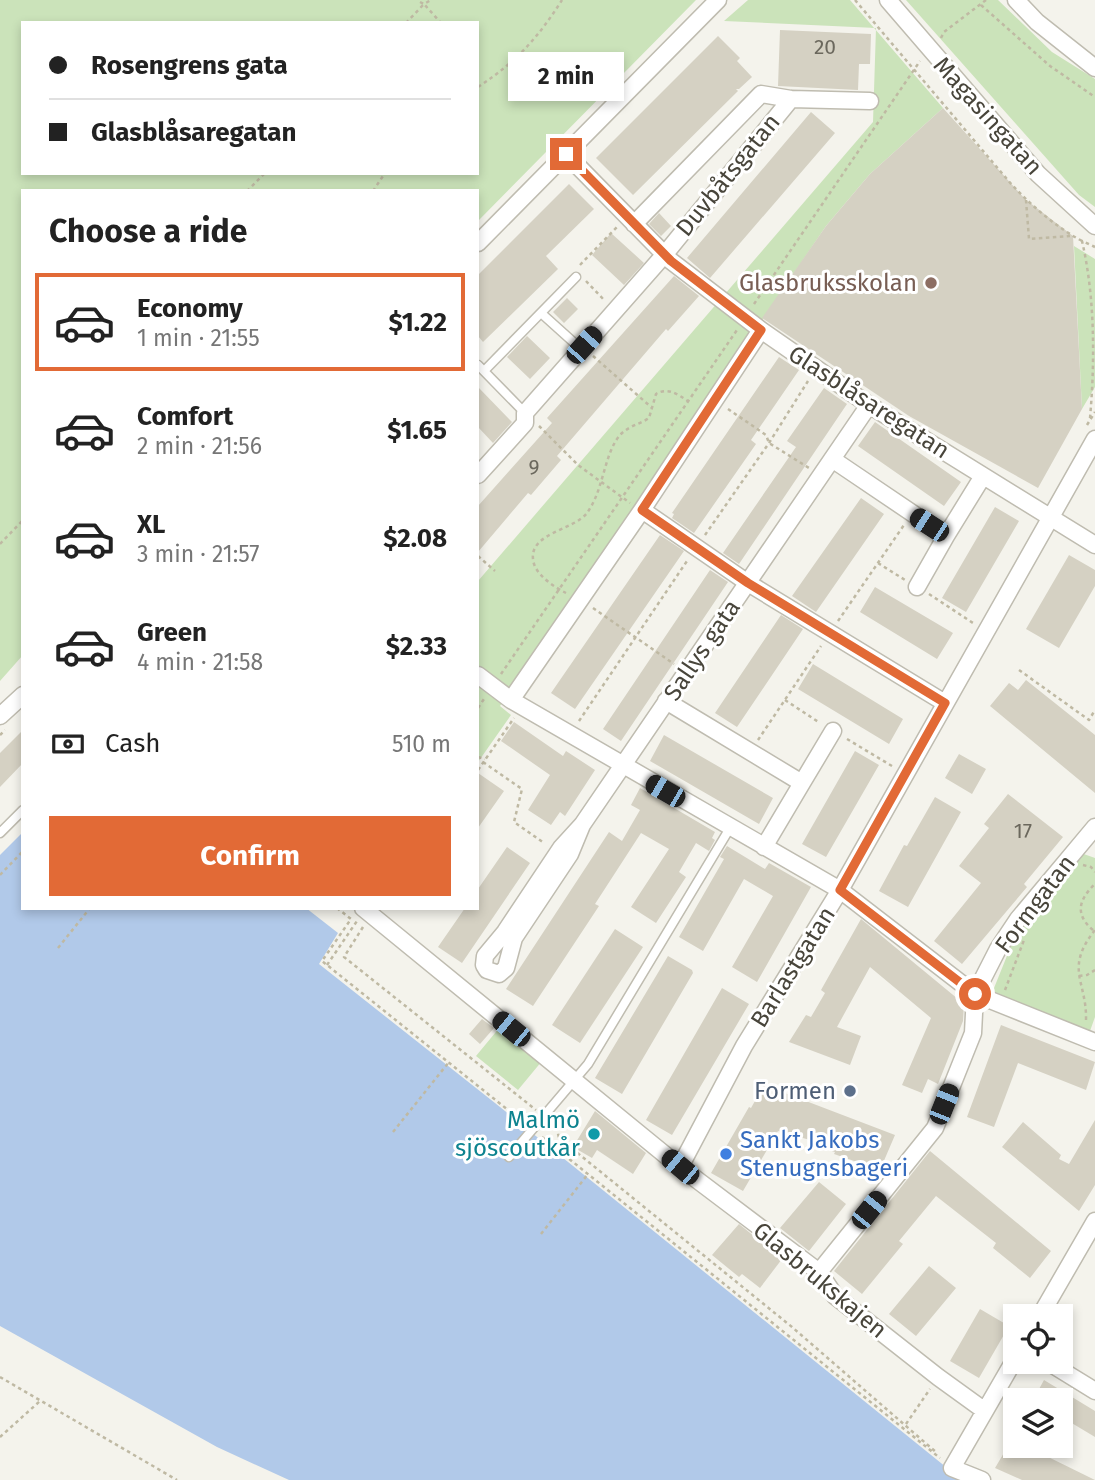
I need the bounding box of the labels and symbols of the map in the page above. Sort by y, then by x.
house number: 20 [814,34,836,60]
street label: Magasingatan [928,51,1048,181]
callout: 2 min [508,52,624,102]
street label: Duvbåtsgatan [670,108,786,242]
route end [550,138,582,170]
place label: Glasbruksskolan [739,269,917,297]
marker: Glasbruksskolan [923,275,939,291]
car [563,322,606,368]
street label: Glasblåsaregatan [783,339,955,465]
house number: 9 [528,454,540,480]
car [906,505,953,545]
street label: Sallys gata [658,594,746,706]
car [642,771,689,811]
house number: 17 [1014,818,1032,844]
street label: Formgatan [989,849,1081,959]
street label: Barlastgatan [745,902,841,1032]
route start [959,978,991,1010]
car [489,1008,534,1050]
place label: Formen [754,1077,836,1105]
car [927,1081,962,1127]
marker: Formen [842,1083,858,1099]
place label: Malmö sjöscoutkår [455,1106,581,1162]
marker: Malmö sjöscoutkår [586,1126,602,1142]
place label: Sankt Jakobs Stenugnsbageri [740,1126,908,1182]
car [658,1145,703,1189]
marker: Sankt Jakobs Stenugnsbageri [718,1146,734,1162]
car [848,1187,891,1233]
street label: Glasbrukskajen [748,1216,892,1344]

